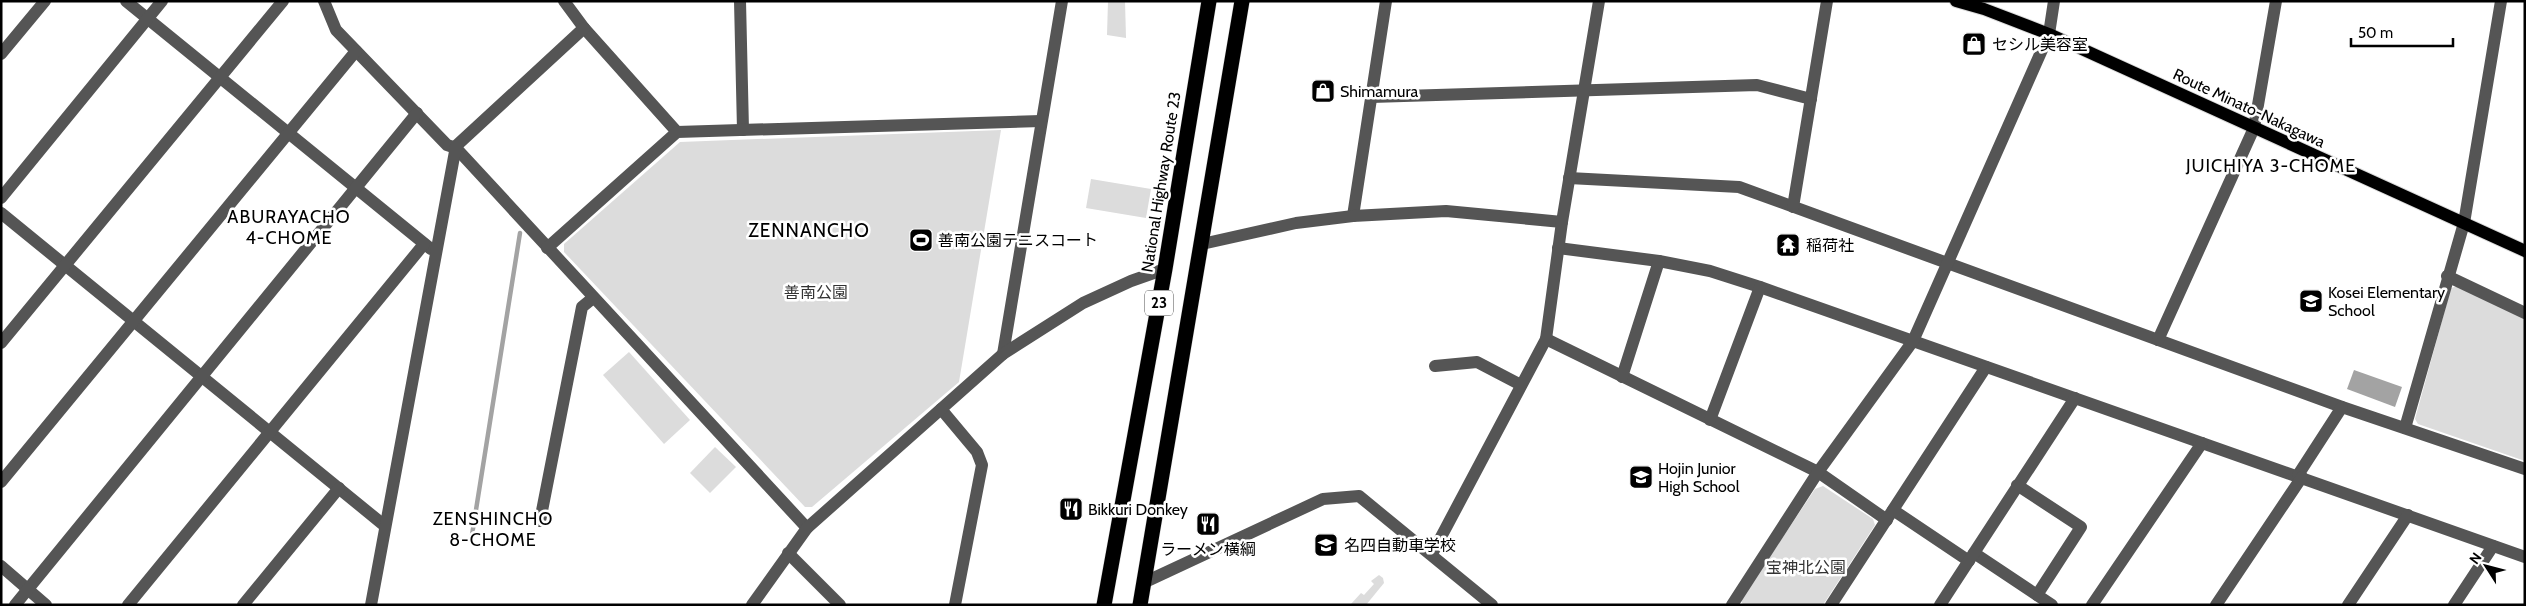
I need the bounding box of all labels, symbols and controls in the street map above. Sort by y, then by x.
scale bar [2351,15,2454,47]
text: 50 m [2358,24,2393,42]
shop icon: セシル美容室 [1961,31,1987,57]
place label: セシル美容室 [1992,35,2088,54]
street label: Route Minato-Nakagawa [2170,64,2328,152]
shop icon: Shimamura [1310,78,1336,104]
place label: Shimamura [1340,82,1418,101]
street label: National Highway Route 23 [1137,90,1185,274]
district label: JUICHIYA 3-CHOME [2185,155,2356,177]
district label: ABURAYACHO 4-CHOME [227,206,351,249]
district label: ZENNANCHO [748,219,870,242]
sports icon: 善南公園テニスコート [908,227,934,253]
place label: 善南公園テニスコート [938,231,1098,250]
temple icon: 稲荷社 [1775,232,1801,258]
place label: 稲荷社 [1806,236,1854,255]
park label: 善南公園 [784,283,848,302]
place label: Kosei Elementary School [2328,283,2445,320]
school or university icon: Kosei Elementary School [2298,288,2324,314]
road number: 23 [1145,290,1173,316]
place label: Hojin Junior High School [1658,459,1740,496]
school or university icon: Hojin Junior High School [1628,464,1654,490]
restaurant icon: Bikkuri Donkey [1058,496,1084,522]
place label: Bikkuri Donkey [1088,500,1188,519]
district label: ZENSHINCHO 8-CHOME [433,508,553,551]
restaurant icon: ラーメン横綱 [1195,511,1221,537]
school or university icon: 名四自動車学校 [1313,532,1339,558]
place label: 名四自動車学校 [1344,536,1456,555]
place label: ラーメン横綱 [1160,540,1256,559]
north arrow [2461,541,2511,591]
text: N [2465,549,2486,568]
park label: 宝神北公園 [1766,558,1846,577]

